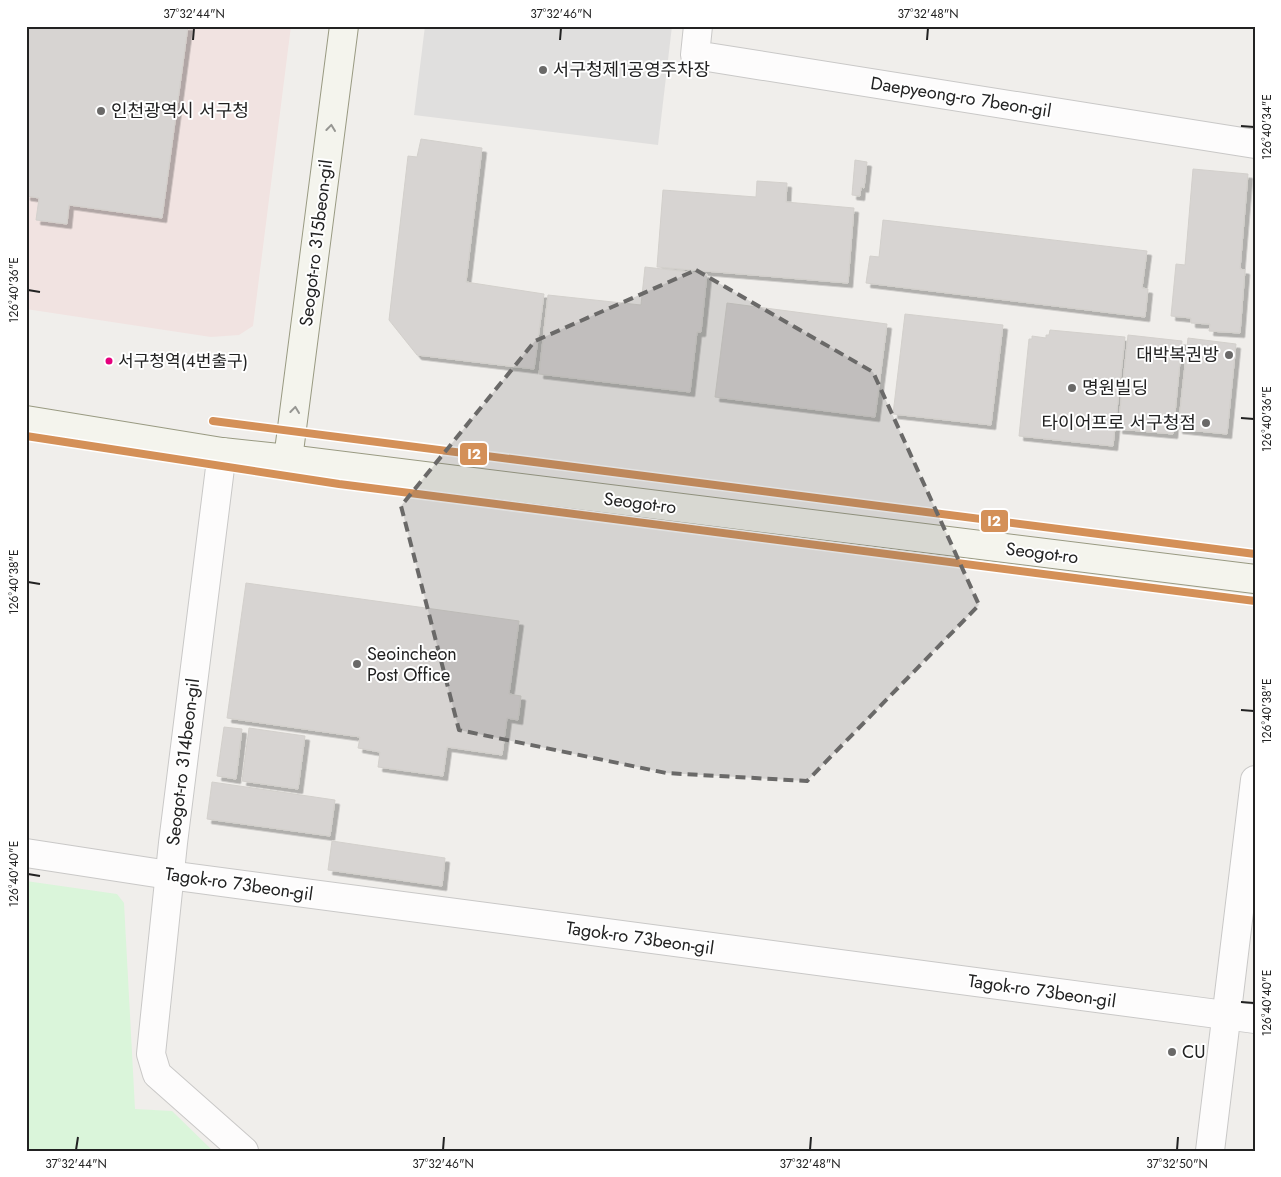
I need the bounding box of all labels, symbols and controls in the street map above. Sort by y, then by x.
text: 37°32'44"N [163,5,225,23]
text: 37°32'46"N [530,5,592,23]
text: 37°32'48"N [897,5,959,23]
place label: 서구청제1공영주차장 [553,57,710,83]
marker: 서구청제1공영주차장 [537,64,549,76]
street label: Daepyeong-ro 7beon-gil [869,70,1053,124]
text: 126°40'34"E [1258,94,1276,160]
place label: 인천광역시 서구청 [111,98,249,124]
marker: 인천광역시 서구청 [95,105,107,117]
one-way arrow [325,123,336,131]
street label: Seogot-ro 315beon-gil [293,158,339,328]
text: 126°40'36"E [5,257,23,323]
place label: 대박복권방 [1136,342,1219,368]
place label: 서구청역(4번출구) [118,349,248,373]
marker: 대박복권방 [1223,349,1235,361]
marker: 서구청역(4번출구) [104,356,114,366]
place label: 명원빌딩 [1082,375,1148,401]
marker: 명원빌딩 [1066,382,1078,394]
text: 126°40'36"E [1258,386,1276,452]
one-way arrow [289,406,300,414]
place label: 타이어프로 서구청점 [1042,410,1196,436]
marker: 타이어프로 서구청점 [1200,417,1212,429]
line badge: I2 [459,442,488,466]
text: I2 [467,444,481,464]
street label: Seogot-ro [602,486,678,520]
line badge: I2 [980,509,1009,533]
text: I2 [987,511,1001,531]
street label: Seogot-ro [1004,536,1080,570]
text: 126°40'38"E [5,549,23,615]
place label: Seoincheon Post Office [367,641,457,688]
marker: Seoincheon Post Office [351,658,363,670]
street label: Seogot-ro 314beon-gil [160,677,206,847]
text: 126°40'38"E [1258,678,1276,744]
text: 126°40'40"E [5,841,23,907]
street label: Tagok-ro 73beon-gil [163,861,315,907]
street label: Tagok-ro 73beon-gil [564,915,716,961]
street label: Tagok-ro 73beon-gil [966,968,1118,1014]
text: 126°40'40"E [1258,970,1276,1036]
place label: CU [1182,1039,1206,1065]
marker: CU [1166,1046,1178,1058]
text: 37°32'44"N [45,1155,107,1173]
text: 37°32'46"N [412,1155,474,1173]
text: 37°32'48"N [779,1155,841,1173]
text: 37°32'50"N [1146,1155,1208,1173]

